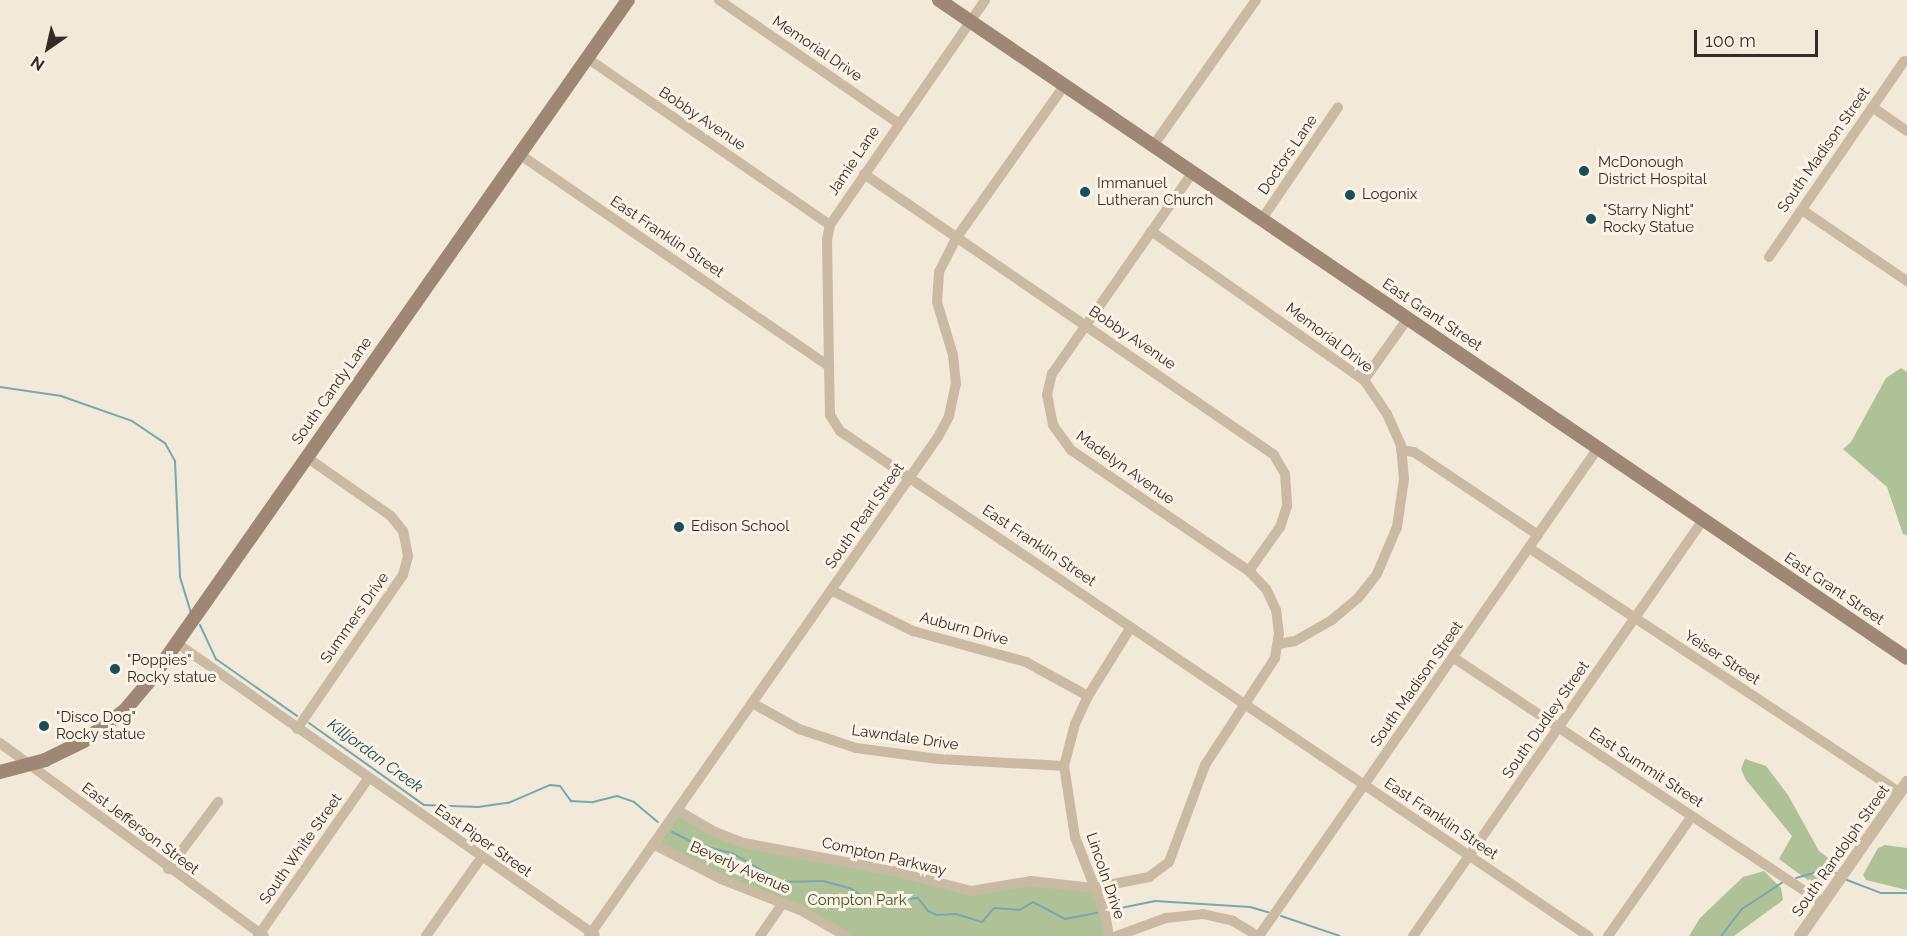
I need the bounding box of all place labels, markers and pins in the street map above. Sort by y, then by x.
place label: McDonough District Hospital [1598,153,1707,188]
marker: McDonough District Hospital [1575,162,1593,180]
place label: Immanuel Lutheran Church [1097,174,1213,209]
marker: Immanuel Lutheran Church [1078,185,1092,199]
place label: Logonix [1362,186,1417,204]
marker: Logonix [1343,188,1357,202]
place label: "Starry Night" Rocky Statue [1603,201,1694,236]
marker: "Starry Night" Rocky Statue [1584,212,1598,226]
place label: Edison School [691,518,789,536]
marker: Edison School [672,520,686,534]
place label: "Poppies" Rocky statue [127,651,217,686]
marker: "Poppies" Rocky statue [108,662,122,676]
place label: "Disco Dog" Rocky statue [56,708,146,743]
marker: "Disco Dog" Rocky statue [37,719,51,733]

